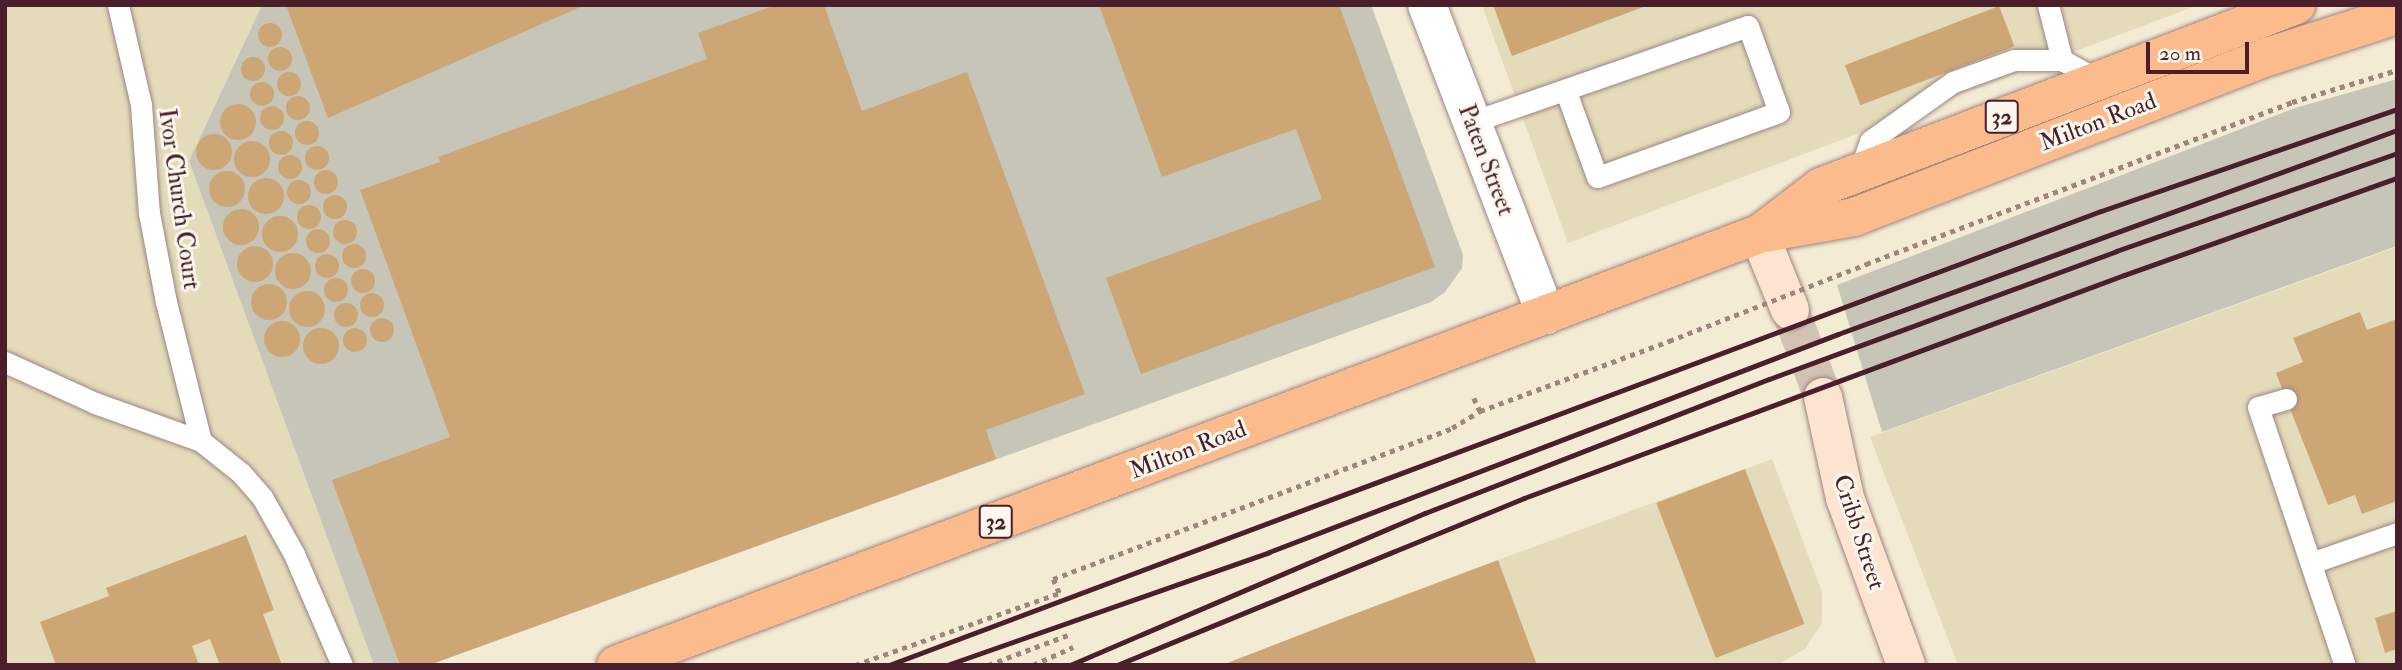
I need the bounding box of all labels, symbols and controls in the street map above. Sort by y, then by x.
scale bar [2150,28,2253,72]
text: 20 m [2159,40,2201,67]
street label: Milton Road [2036,87,2160,157]
road number: 32 [1984,98,2020,136]
street label: Paten Street [1452,100,1520,220]
street label: Ivor Church Court [152,107,206,291]
street label: Milton Road [1126,415,1250,485]
street label: Cribb Street [1827,471,1891,593]
road number: 32 [978,502,1014,542]

